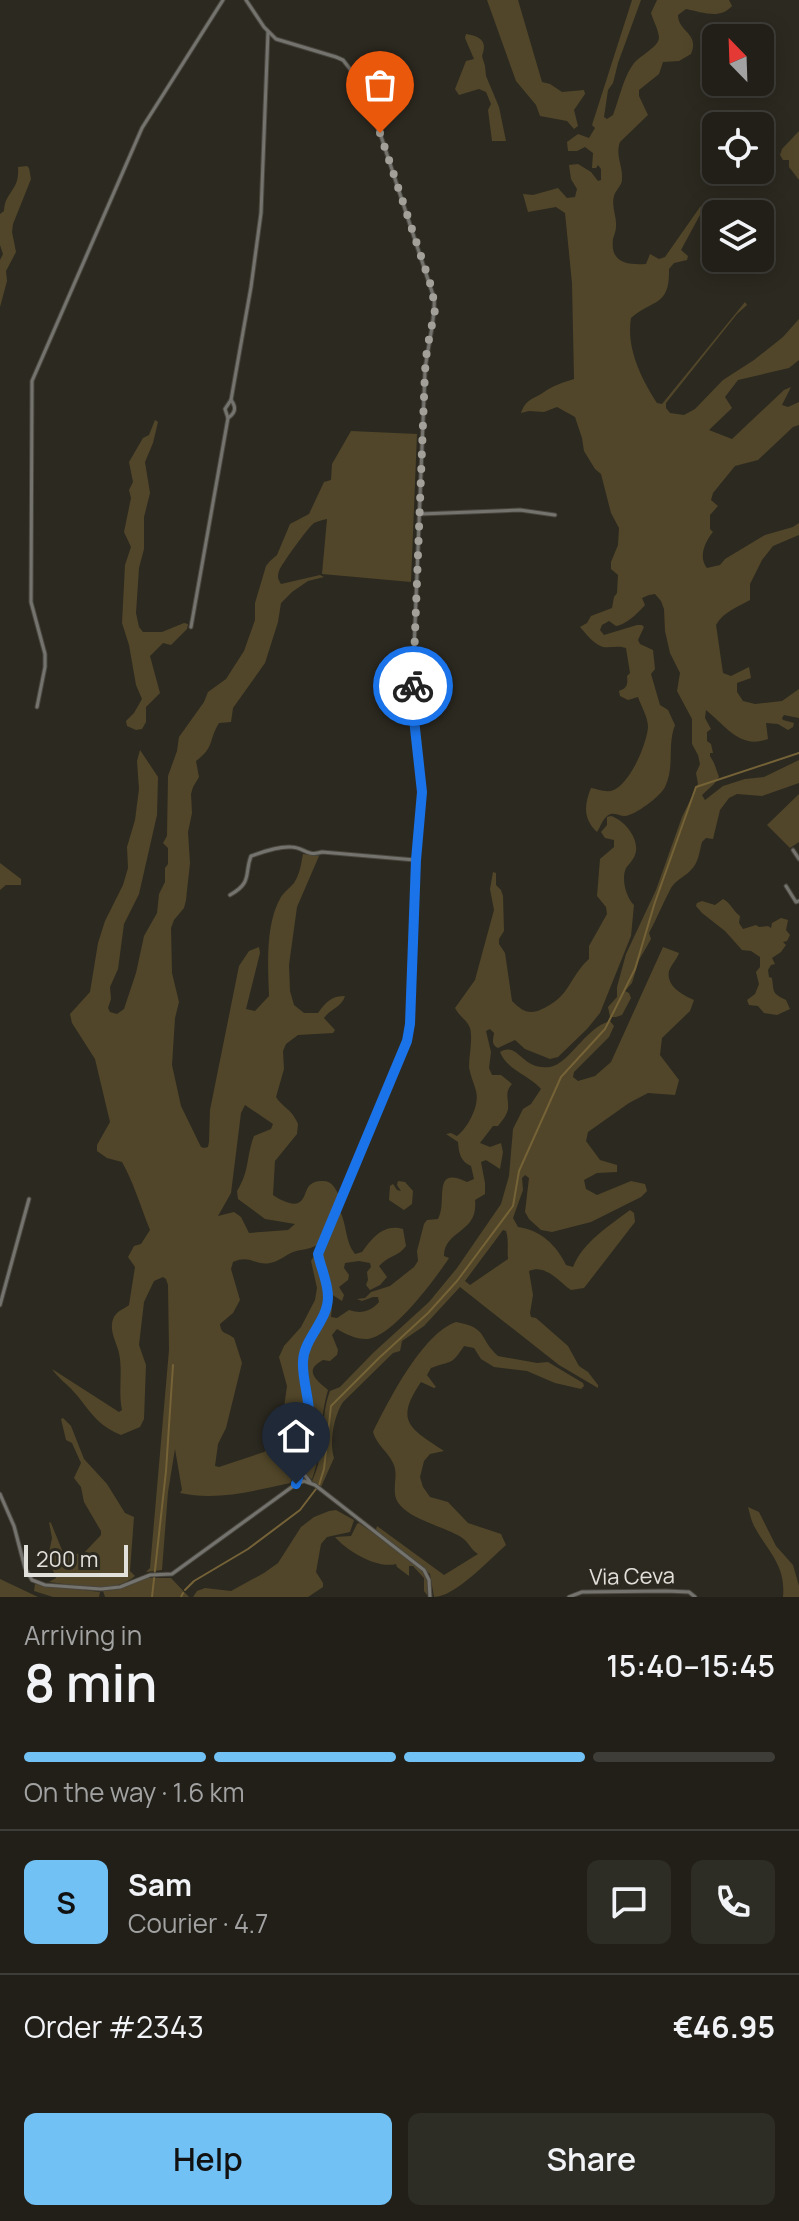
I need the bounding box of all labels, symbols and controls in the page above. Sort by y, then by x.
north arrow [702,24,774,96]
map controls [702,24,774,272]
pin [346,51,414,133]
icon: bag [358,63,402,107]
button: locate [702,112,774,184]
button: layers [702,200,774,272]
courier [373,646,453,726]
icon: bike [391,664,435,708]
pin [262,1402,330,1484]
icon: home [274,1414,318,1458]
scale bar [24,1541,128,1577]
text: 200 m [36,1544,98,1574]
street label: Via Ceva [589,1560,675,1592]
text: Arriving in [24,1617,142,1653]
text: 15:40–15:45 [606,1645,775,1686]
text: 8 min [24,1647,157,1718]
text: On the way · 1.6 km [24,1774,245,1810]
button: chat [587,1860,671,1944]
button: phone [691,1860,775,1944]
text: Sam [128,1864,192,1905]
text: S [56,1882,76,1923]
text: Courier · 4.7 [128,1905,268,1941]
text: Order #2343 [24,2006,204,2047]
text: €46.95 [673,2006,775,2047]
button: Help [24,2113,392,2205]
button: Share [408,2113,775,2205]

